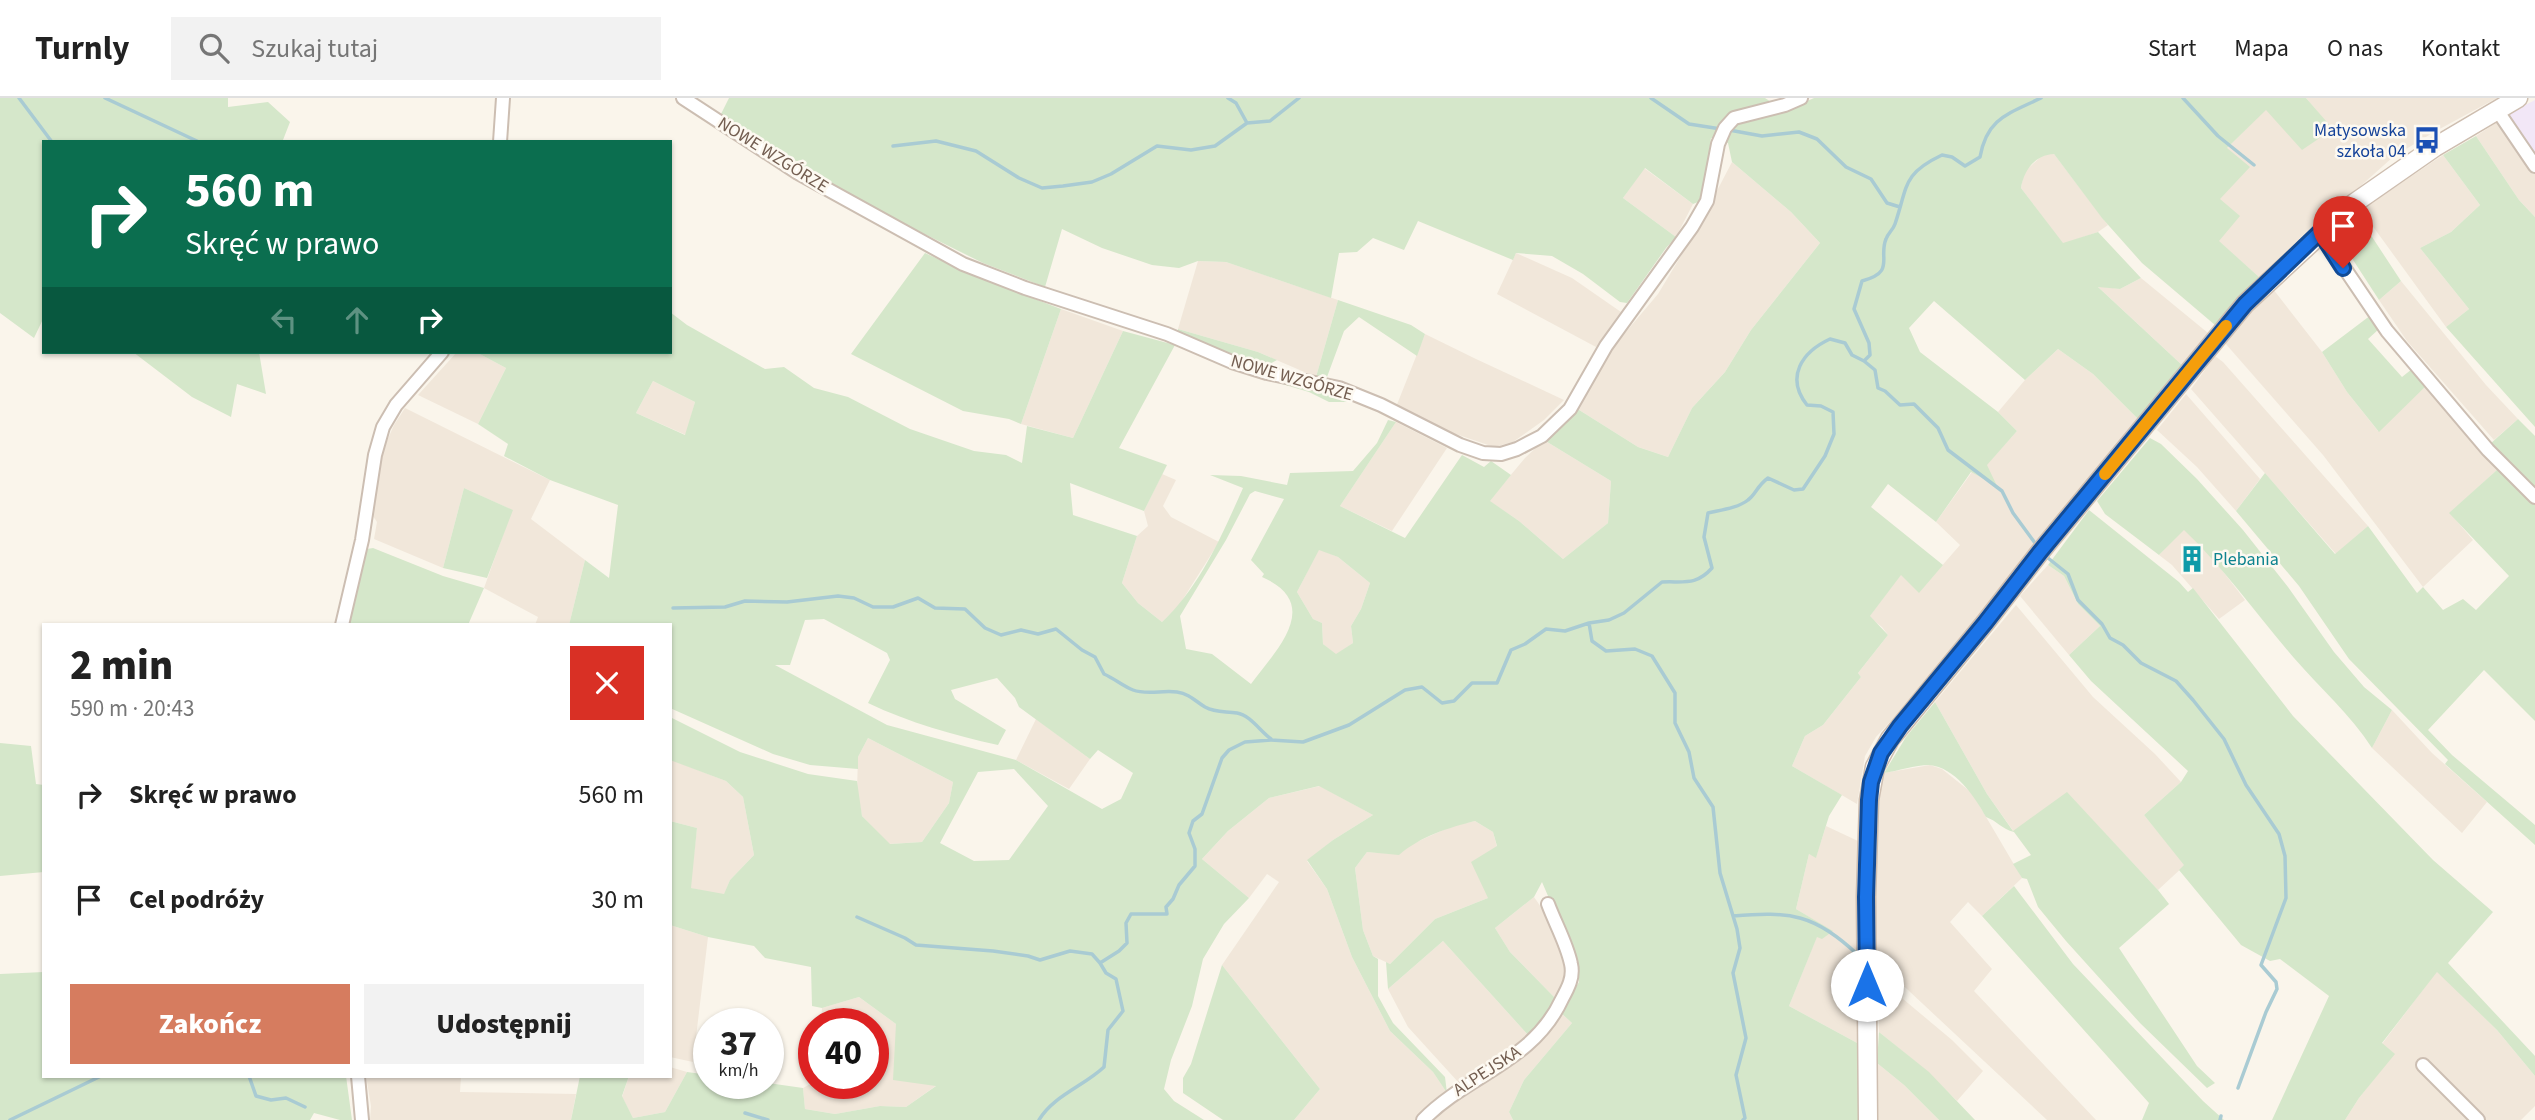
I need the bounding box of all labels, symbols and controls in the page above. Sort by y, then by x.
search box [171,17,661,80]
text: Turnly [35,25,129,72]
icon: search [195,29,233,67]
text: Szukaj tutaj [251,30,378,67]
text: Start [2148,31,2196,66]
text: Mapa [2234,31,2289,66]
text: O nas [2327,31,2383,66]
text: Kontakt [2421,31,2500,66]
street label: NOWE WZGÓRZE [713,111,833,199]
place label: Matysowska szkoła 04 [2314,118,2406,164]
bus stop icon: Matysowska szkoła 04 [2412,125,2442,155]
text: 560 m [185,156,314,226]
icon: right [70,168,161,259]
pin [2313,196,2373,268]
icon: arrive [2324,207,2362,245]
text: Skręć w prawo [185,221,379,267]
icon: left [265,301,303,339]
icon: ahead [338,301,376,339]
icon: right [411,301,449,339]
street label: NOWE WZGÓRZE [1228,349,1356,407]
building icon: Plebania [2177,544,2207,574]
place label: Plebania [2213,547,2279,572]
text: 2 min [70,636,173,696]
button: close [570,646,644,720]
text: 590 m · 20:43 [70,692,194,725]
icon: right [70,776,108,814]
text: Skręć w prawo [129,776,297,813]
text: 560 m [578,776,644,813]
icon: arrive [70,881,108,919]
text: Cel podróży [129,881,264,918]
text: 30 m [591,881,644,918]
position arrow [1830,948,1904,1022]
button: Zakończ [70,984,350,1064]
button: Udostępnij [364,984,644,1064]
speed limit sign: 40 [798,1008,889,1099]
text: 37 [720,1019,757,1069]
street label: ALPEJSKA [1448,1040,1526,1102]
text: km/h [719,1058,758,1083]

